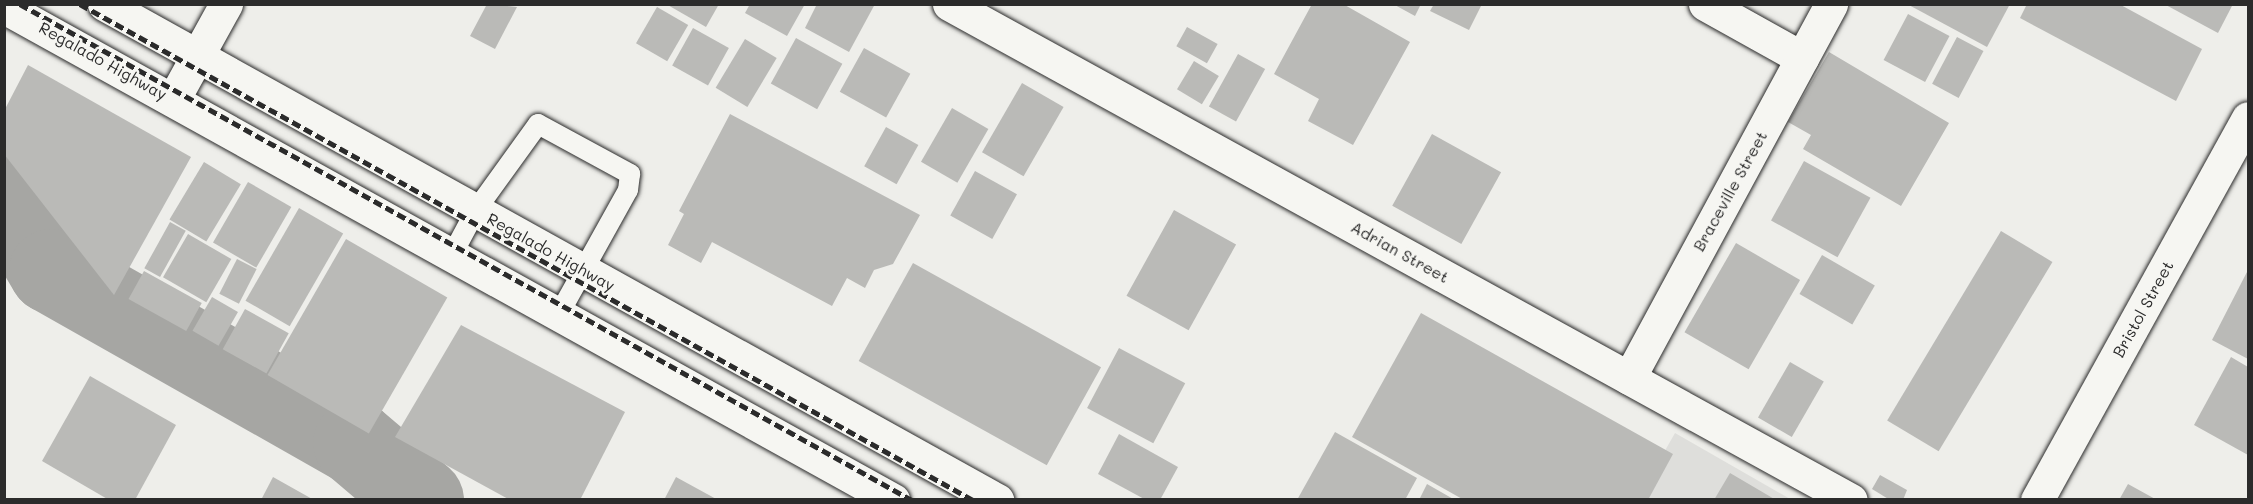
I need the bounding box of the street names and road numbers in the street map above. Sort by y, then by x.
street label: Regalado Highway [36,18,170,104]
street label: Braceville Street [1689,127,1771,255]
street label: Regalado Highway [484,209,618,295]
street label: Adrian Street [1348,217,1452,287]
street label: Bristol Street [2109,257,2177,361]

